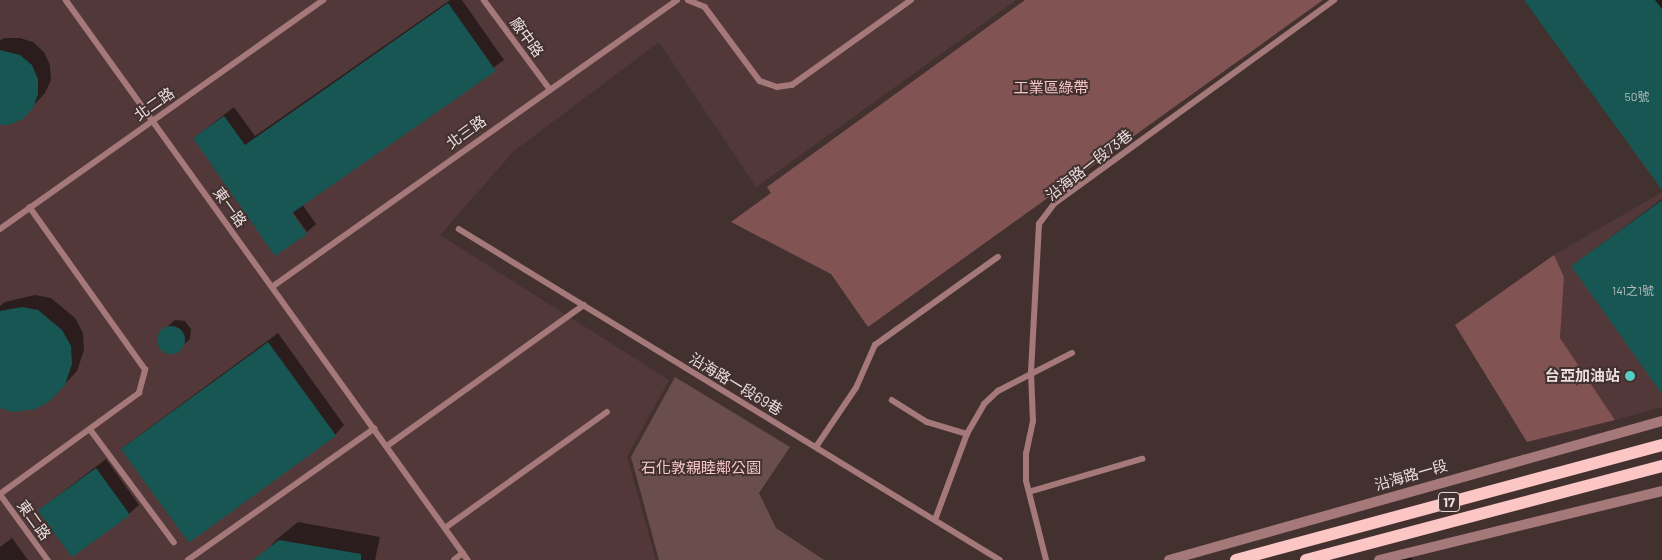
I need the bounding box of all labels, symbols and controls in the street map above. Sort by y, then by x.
street label: 廠中路 [506,14,548,60]
park label: 工業區綠帶 [1014,79,1088,97]
street label: 北二路 [130,84,178,124]
house number: 50號 [1625,90,1649,104]
street label: 北三路 [443,111,489,153]
street label: 沿海路一段73巷 [1042,126,1136,204]
street label: 東一路 [209,184,251,230]
house number: 141之1號 [1612,284,1654,298]
street label: 沿海路一段69巷 [686,349,786,419]
place label: 台亞加油站 [1545,367,1620,385]
marker: 台亞加油站 [1624,370,1636,382]
street label: 沿海路一段 [1372,456,1450,494]
park label: 石化敦親睦鄰公園 [641,459,761,477]
road number: 17 [1438,491,1460,514]
street label: 東二路 [13,497,55,543]

